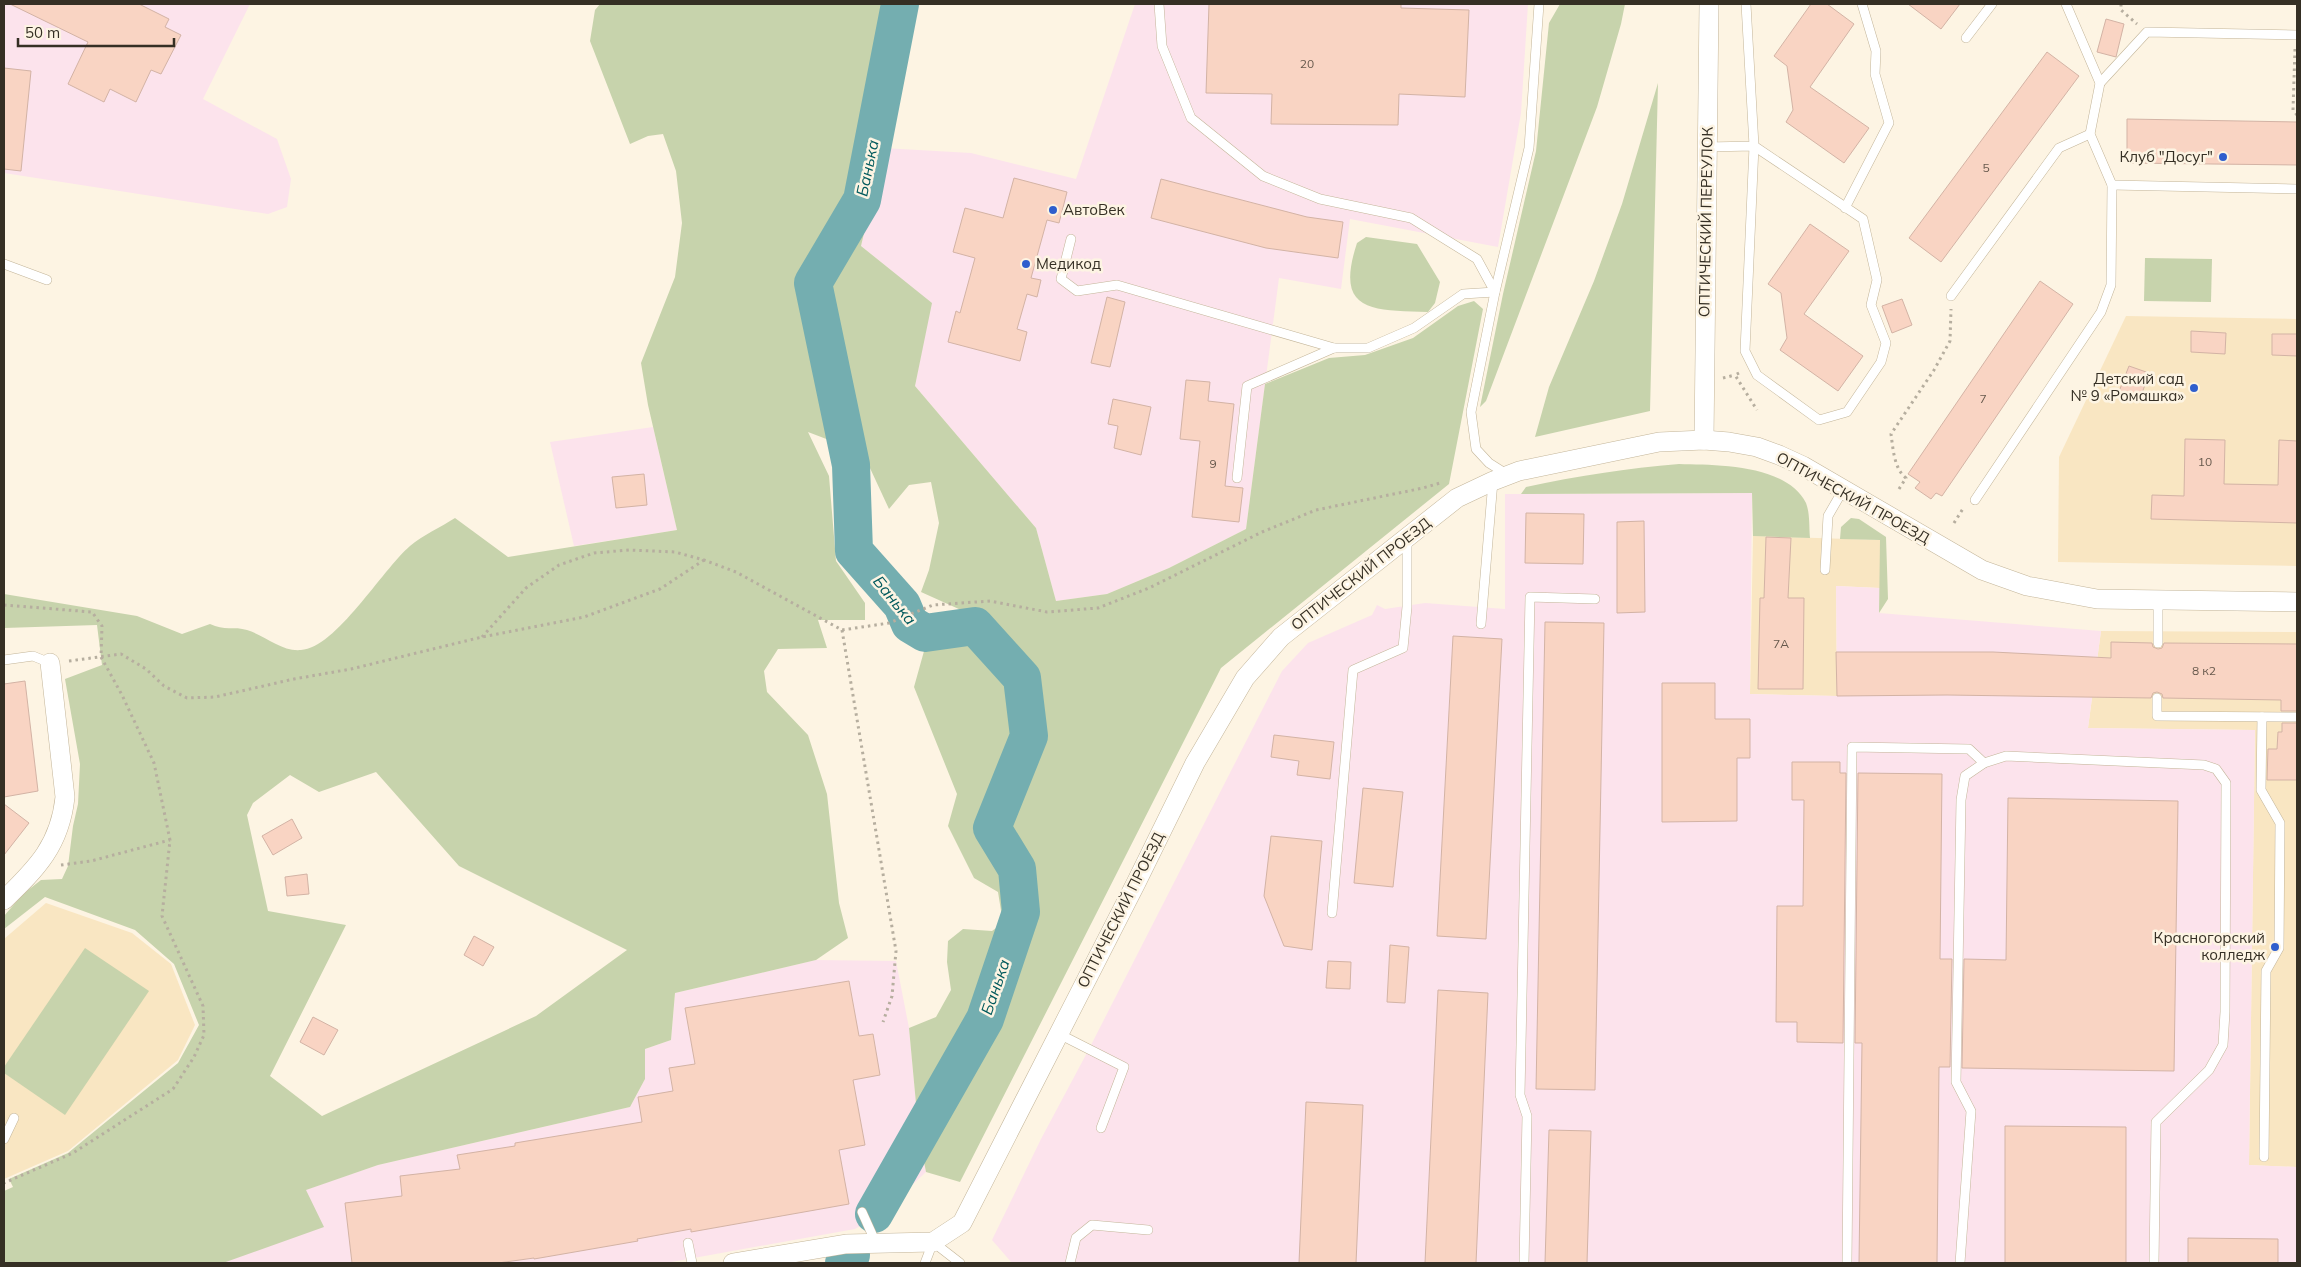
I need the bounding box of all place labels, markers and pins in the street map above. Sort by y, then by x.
place label: Клуб "Досуг" [2119,147,2213,166]
marker: Клуб "Досуг" [2217,151,2229,163]
place label: АвтоВек [1063,200,1126,219]
marker: АвтоВек [1047,204,1059,216]
place label: Медикод [1036,254,1101,273]
marker: Медикод [1020,258,1032,270]
place label: Детский сад № 9 «Ромашка» [2071,369,2184,405]
marker: Детский сад № 9 «Ромашка» [2188,382,2200,394]
place label: Красногорский колледж [2154,928,2266,964]
marker: Красногорский колледж [2269,941,2281,953]

